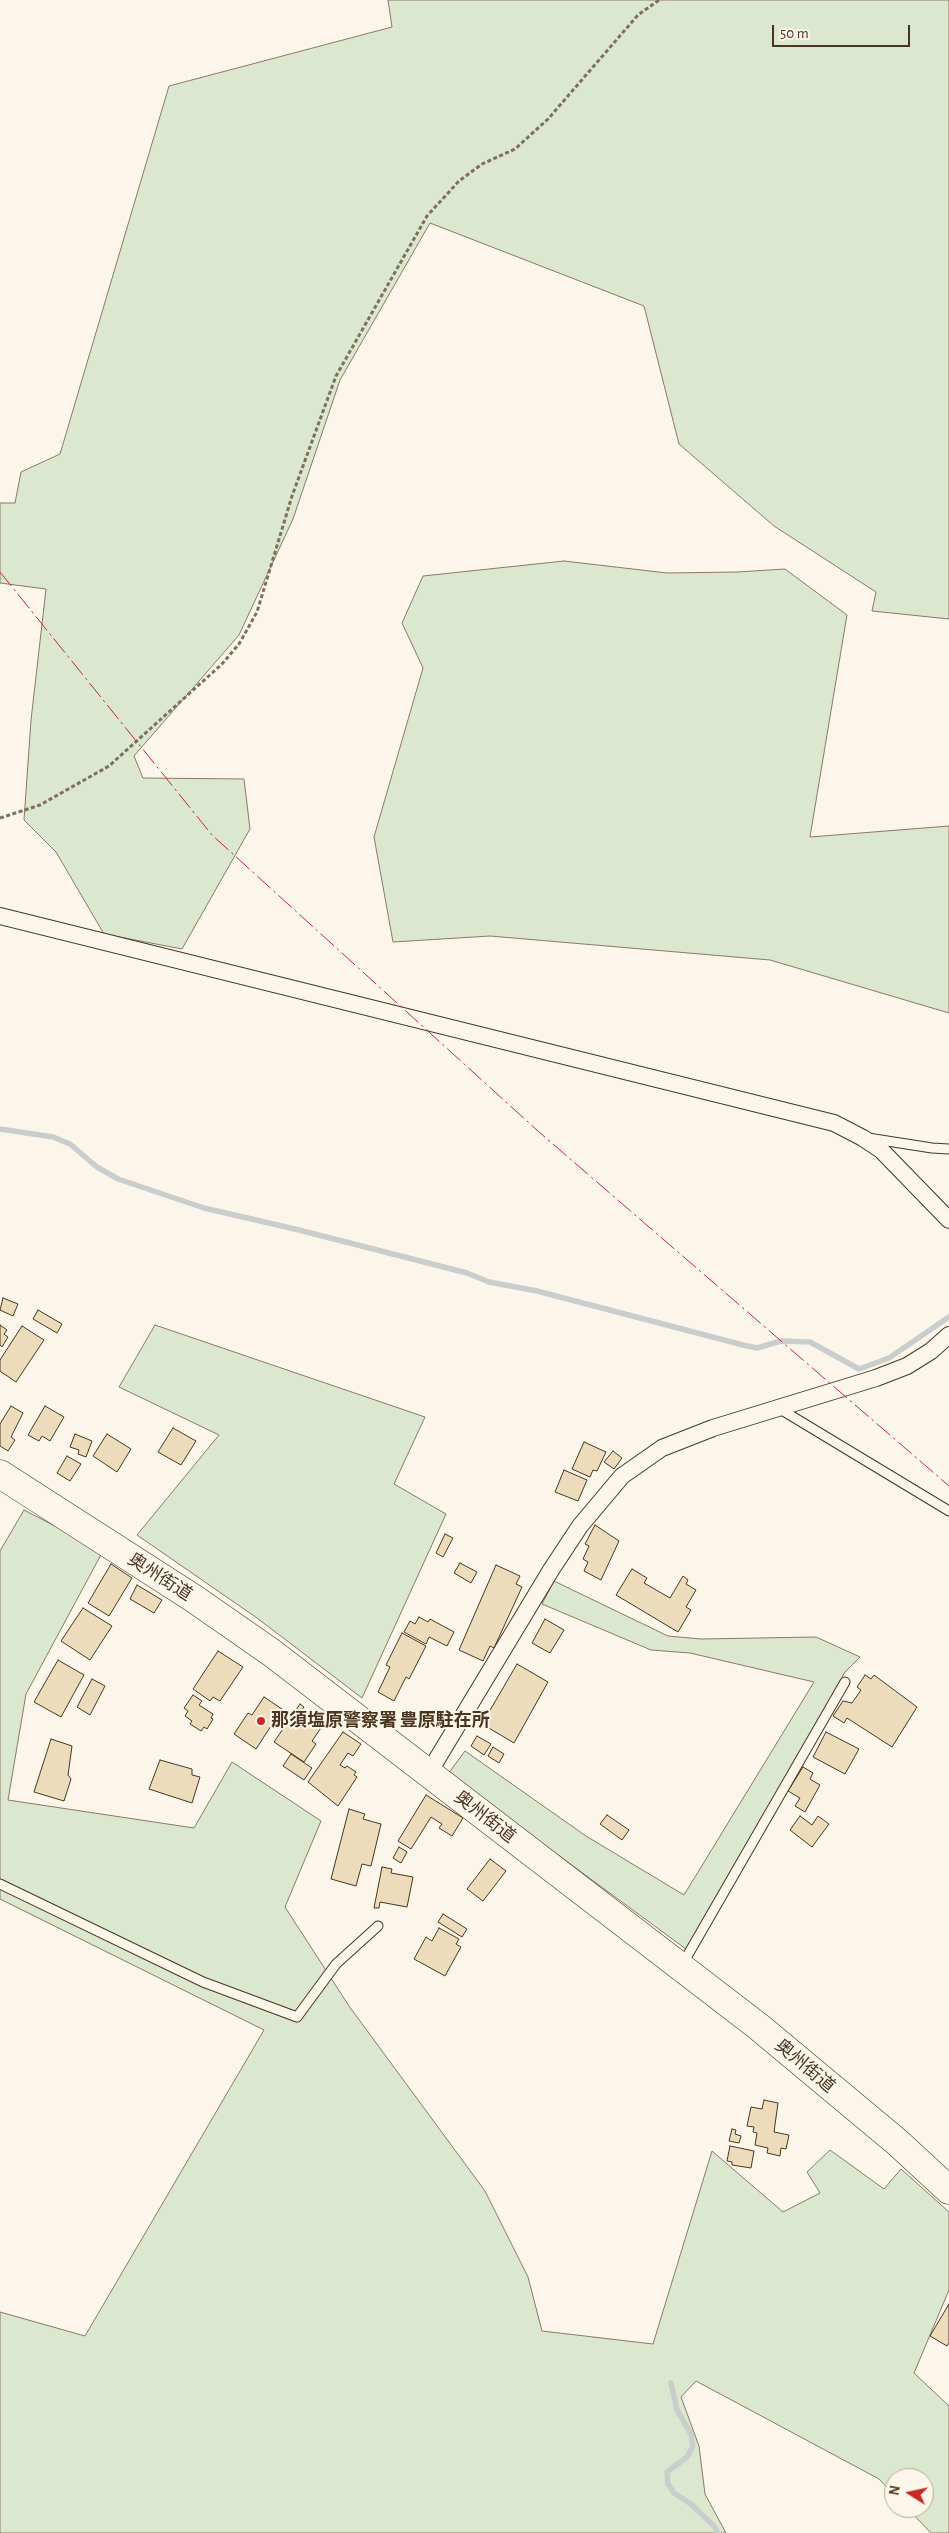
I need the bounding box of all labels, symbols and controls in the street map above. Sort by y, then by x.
scale bar [774,15,912,47]
text: 50 m [780,26,809,41]
street label: 奥州街道 [124,1548,196,1606]
place label: 那須塩原警察署 豊原駐在所 [271,1710,490,1732]
marker: 那須塩原警察署 豊原駐在所 [255,1715,267,1727]
street label: 奥州街道 [450,1786,520,1848]
street label: 奥州街道 [770,2035,840,2097]
north arrow [884,2468,934,2518]
text: N [887,2485,903,2497]

